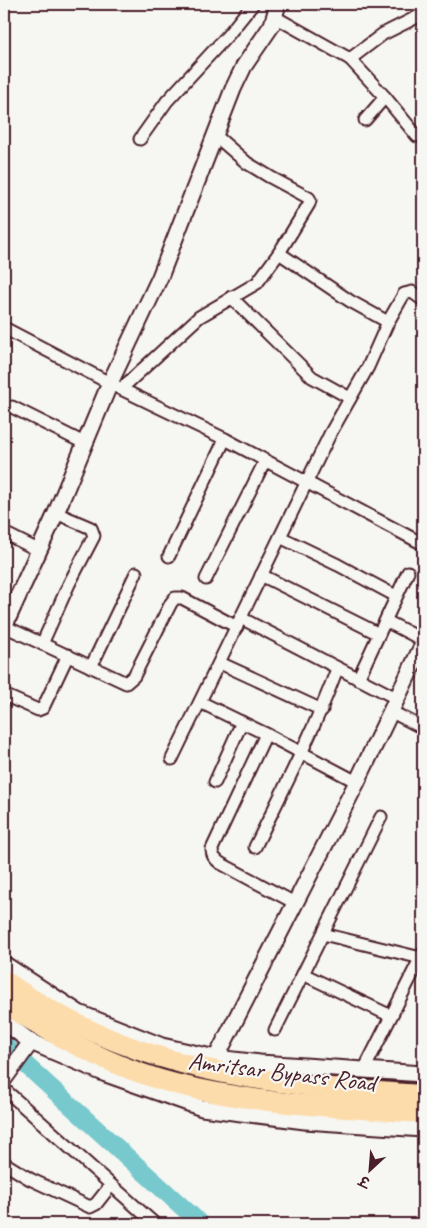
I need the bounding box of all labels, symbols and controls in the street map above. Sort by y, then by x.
street label: Amritsar Bypass Road [186,1045,381,1100]
north arrow [344,1146,394,1196]
text: उ [355,1171,374,1192]

